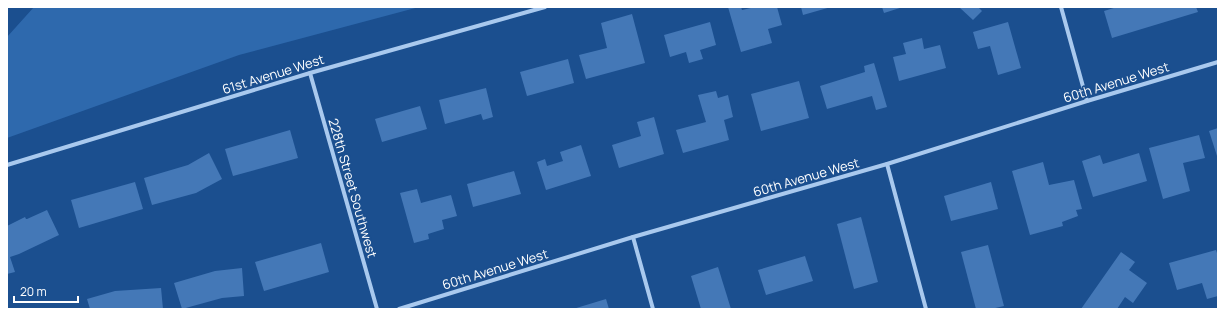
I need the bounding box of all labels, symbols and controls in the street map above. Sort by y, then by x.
street label: 61st Avenue West [220,50,326,98]
street label: 60th Avenue West [1061,57,1171,107]
street label: 228th Street Southwest [324,116,382,260]
street label: 60th Avenue West [751,153,861,201]
street label: 60th Avenue West [440,244,550,294]
scale bar [14,278,78,304]
text: 20 m [20,283,47,300]

